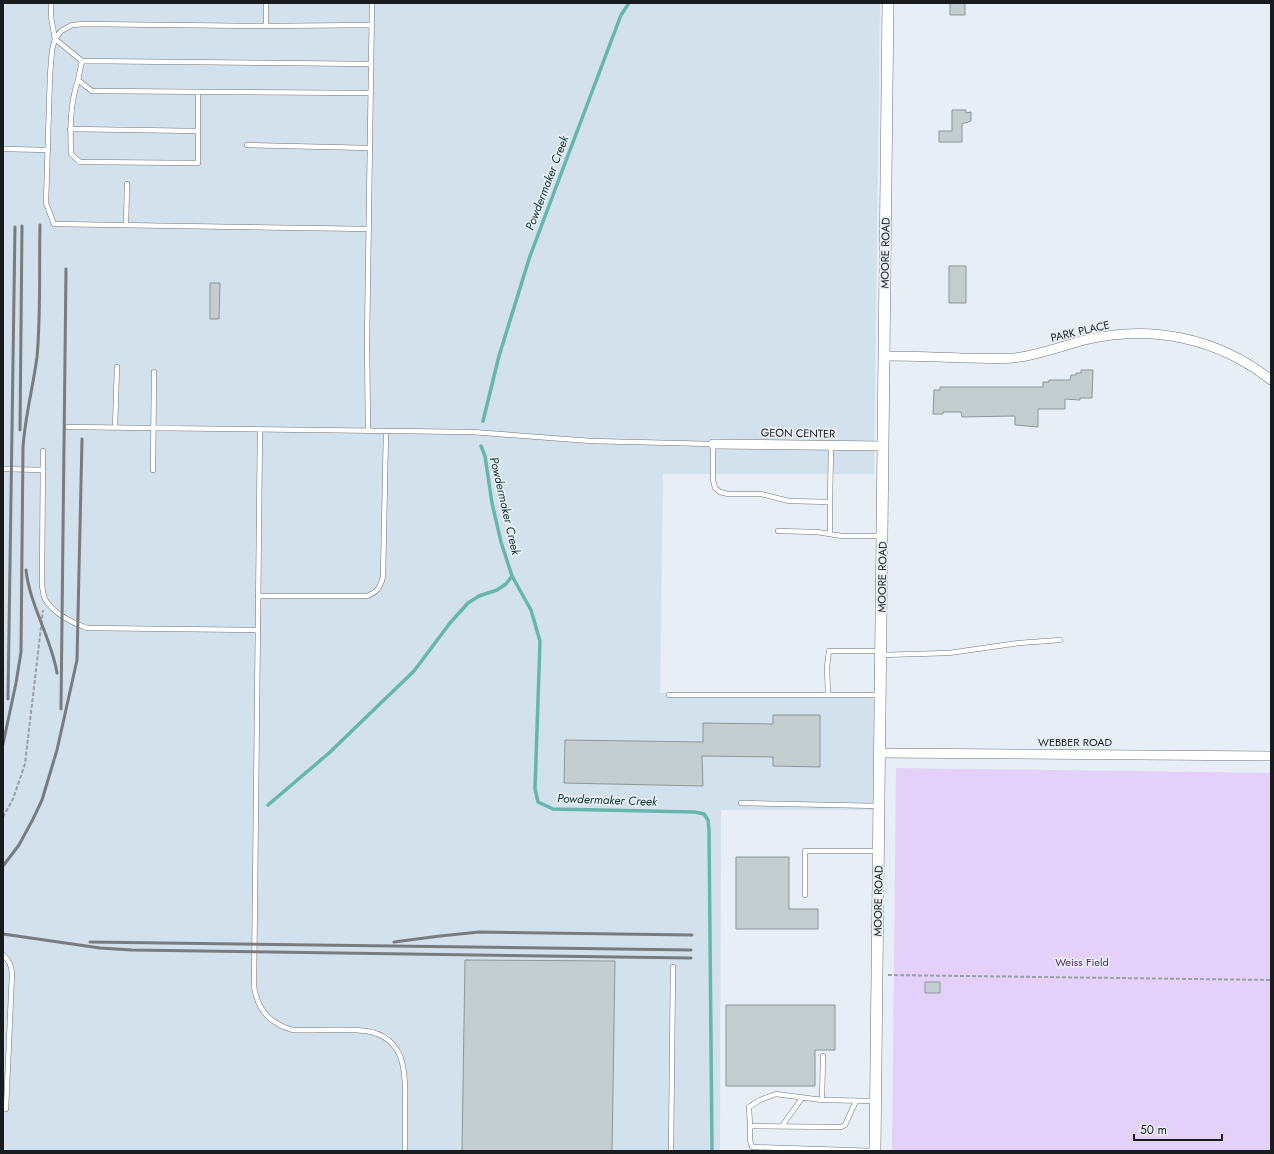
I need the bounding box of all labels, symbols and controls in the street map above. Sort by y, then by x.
water label: Powdermaker Creek [521,132,574,233]
street label: MOORE ROAD [876,217,894,289]
street label: PARK PLACE [1049,316,1111,346]
street label: GEON CENTER [761,424,836,442]
water label: Powdermaker Creek [485,455,525,558]
street label: MOORE ROAD [873,541,891,613]
street label: WEBBER ROAD [1038,734,1113,750]
water label: Powdermaker Creek [557,789,658,811]
street label: MOORE ROAD [869,865,887,937]
park label: Weiss Field [1055,954,1109,970]
scale bar [1134,1116,1222,1142]
text: 50 m [1140,1121,1167,1139]

